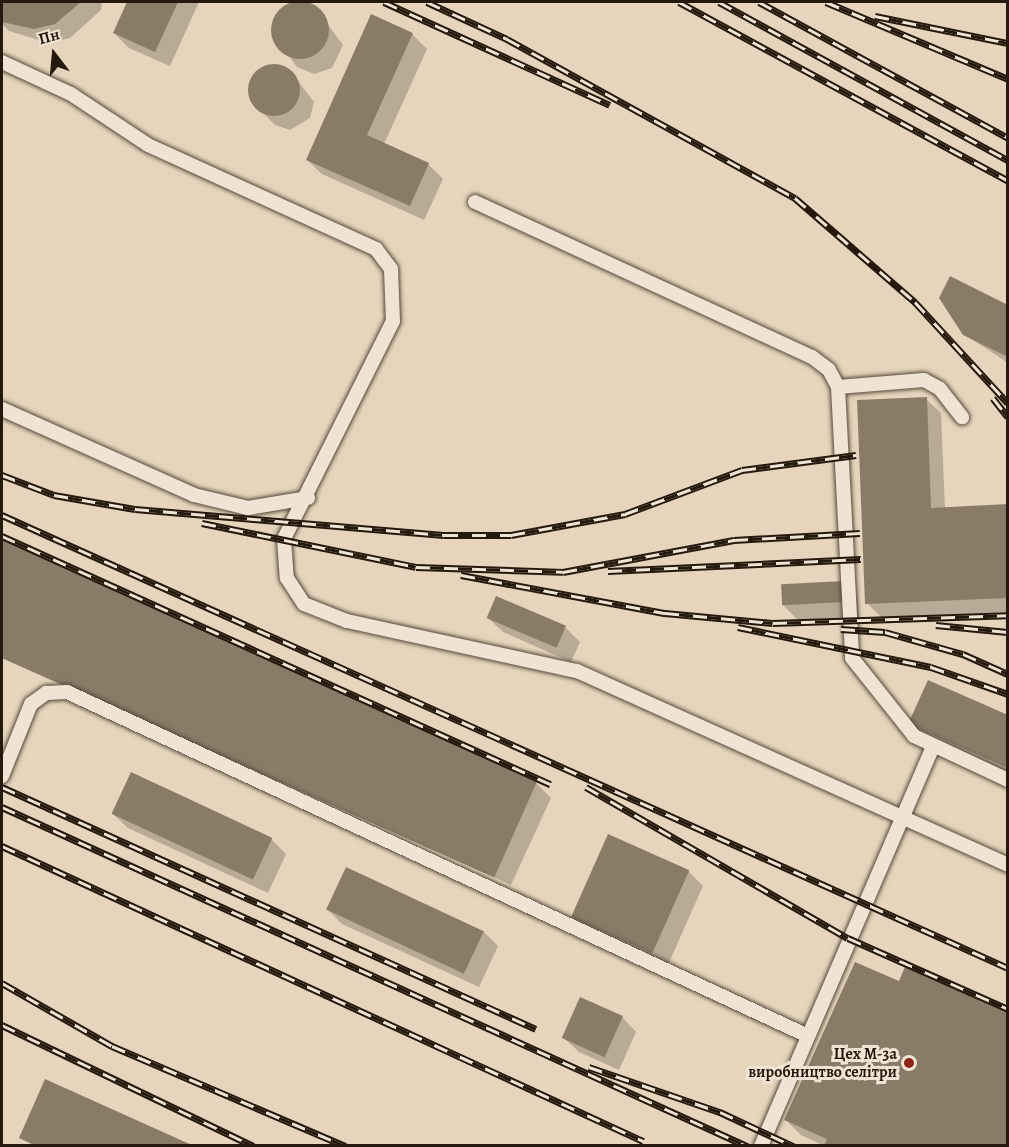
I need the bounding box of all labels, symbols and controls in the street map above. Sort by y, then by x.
text: Пн [36,23,62,50]
north arrow [24,24,84,84]
place label: Цех М-3а виробництво селітри [748,1044,897,1082]
marker: Цех М-3а виробництво селітри [902,1056,916,1070]

